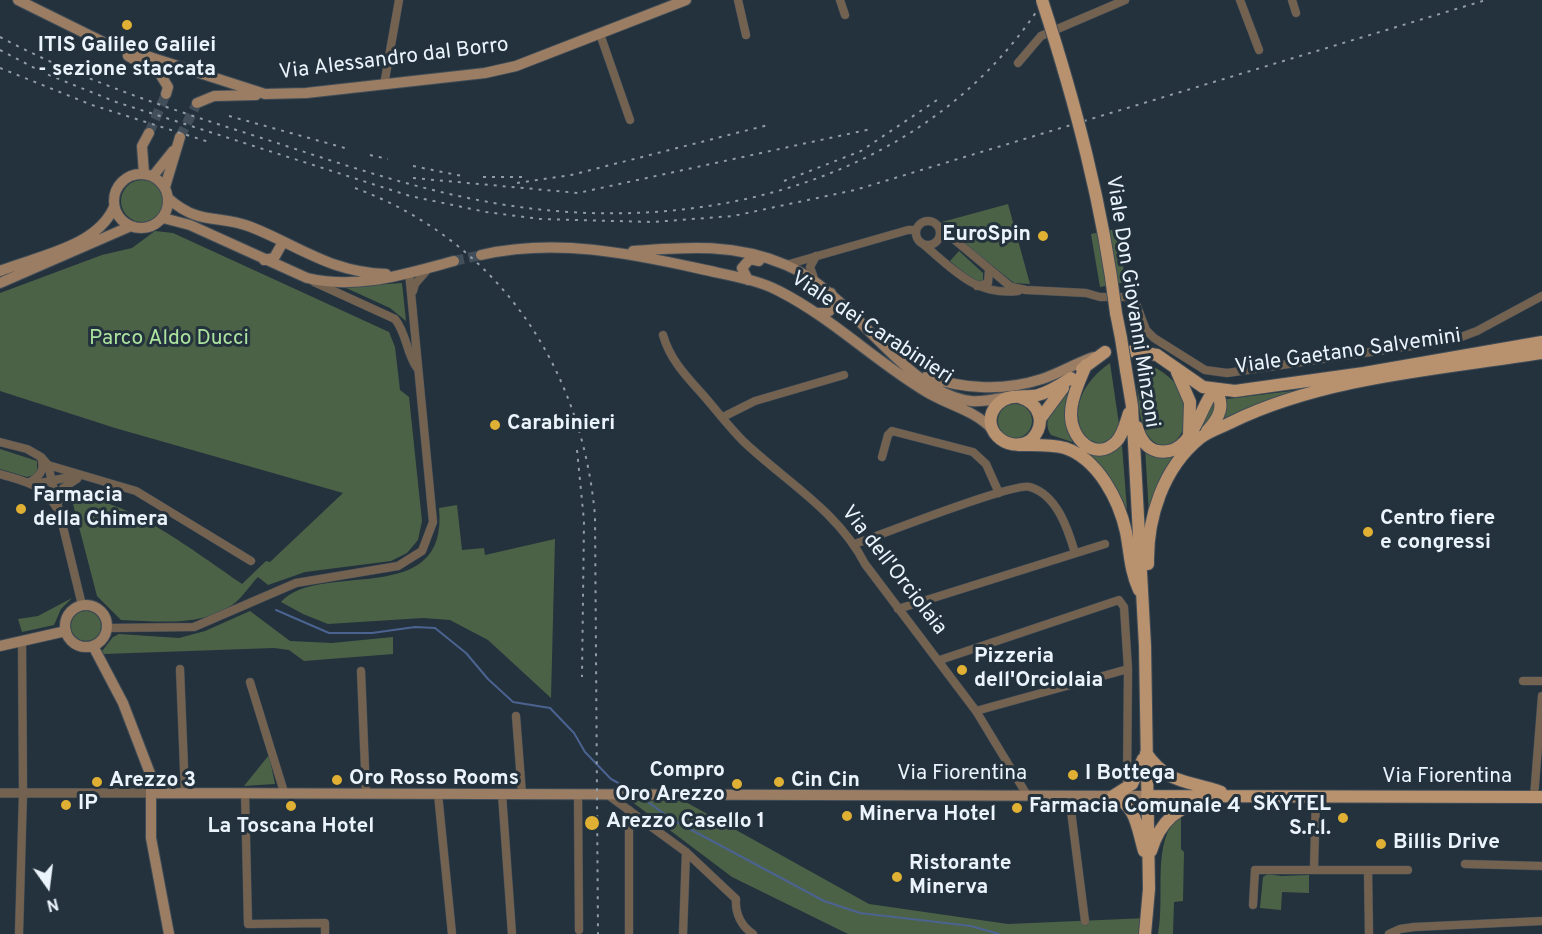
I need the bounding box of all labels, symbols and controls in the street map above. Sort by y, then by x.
marker: ITIS Galileo Galilei - sezione staccata [120,18,134,32]
street label: Via Alessandro dal Borro [278,33,510,87]
place label: ITIS Galileo Galilei - sezione staccata [38,34,216,84]
street label: Viale Don Giovanni Minzoni [1099,174,1163,430]
place label: EuroSpin [942,223,1031,249]
marker: EuroSpin [1036,229,1050,243]
street label: Viale dei Carabinieri [785,267,957,391]
street label: Viale Gaetano Salvemini [1233,325,1463,381]
park label: Parco Aldo Ducci [89,327,249,353]
place label: Carabinieri [507,412,615,438]
marker: Carabinieri [488,418,502,432]
place label: Farmacia della Chimera [33,484,168,534]
street label: Via dell'Orciolaia [835,501,951,641]
marker: Farmacia della Chimera [14,502,28,516]
place label: Centro fiere e congressi [1380,507,1495,557]
marker: Centro fiere e congressi [1361,525,1375,539]
place label: Pizzeria dell'Orciolaia [974,645,1103,695]
marker: Pizzeria dell'Orciolaia [955,663,969,677]
place label: Compro Oro Arezzo [615,759,725,809]
street label: Via Fiorentina [897,762,1027,788]
place label: I Bottega [1085,762,1175,788]
street label: Via Fiorentina [1382,765,1512,791]
place label: Oro Rosso Rooms [349,767,519,793]
marker: I Bottega [1066,768,1080,782]
place label: Arezzo 3 [109,769,196,795]
place label: Cin Cin [791,769,860,795]
marker: Oro Rosso Rooms [330,773,344,787]
marker: Arezzo 3 [90,775,104,789]
marker: Cin Cin [772,775,786,789]
marker: Compro Oro Arezzo [730,777,744,791]
place label: IP [78,792,98,818]
place label: SKYTEL S.r.l. [1253,793,1331,843]
place label: Farmacia Comunale 4 [1029,795,1241,821]
marker: IP [59,798,73,812]
marker: La Toscana Hotel [284,799,298,813]
marker: Farmacia Comunale 4 [1010,801,1024,815]
place label: Minerva Hotel [859,803,996,829]
marker: Minerva Hotel [840,809,854,823]
place label: Arezzo Casello 1 [606,810,765,836]
marker: SKYTEL S.r.l. [1336,811,1350,825]
marker: Arezzo Casello 1 [583,814,601,832]
place label: La Toscana Hotel [208,815,374,841]
place label: Billis Drive [1393,831,1500,857]
marker: Billis Drive [1374,837,1388,851]
place label: Ristorante Minerva [909,852,1012,902]
north arrow [18,856,78,916]
marker: Ristorante Minerva [890,870,904,884]
text: N [44,892,60,915]

